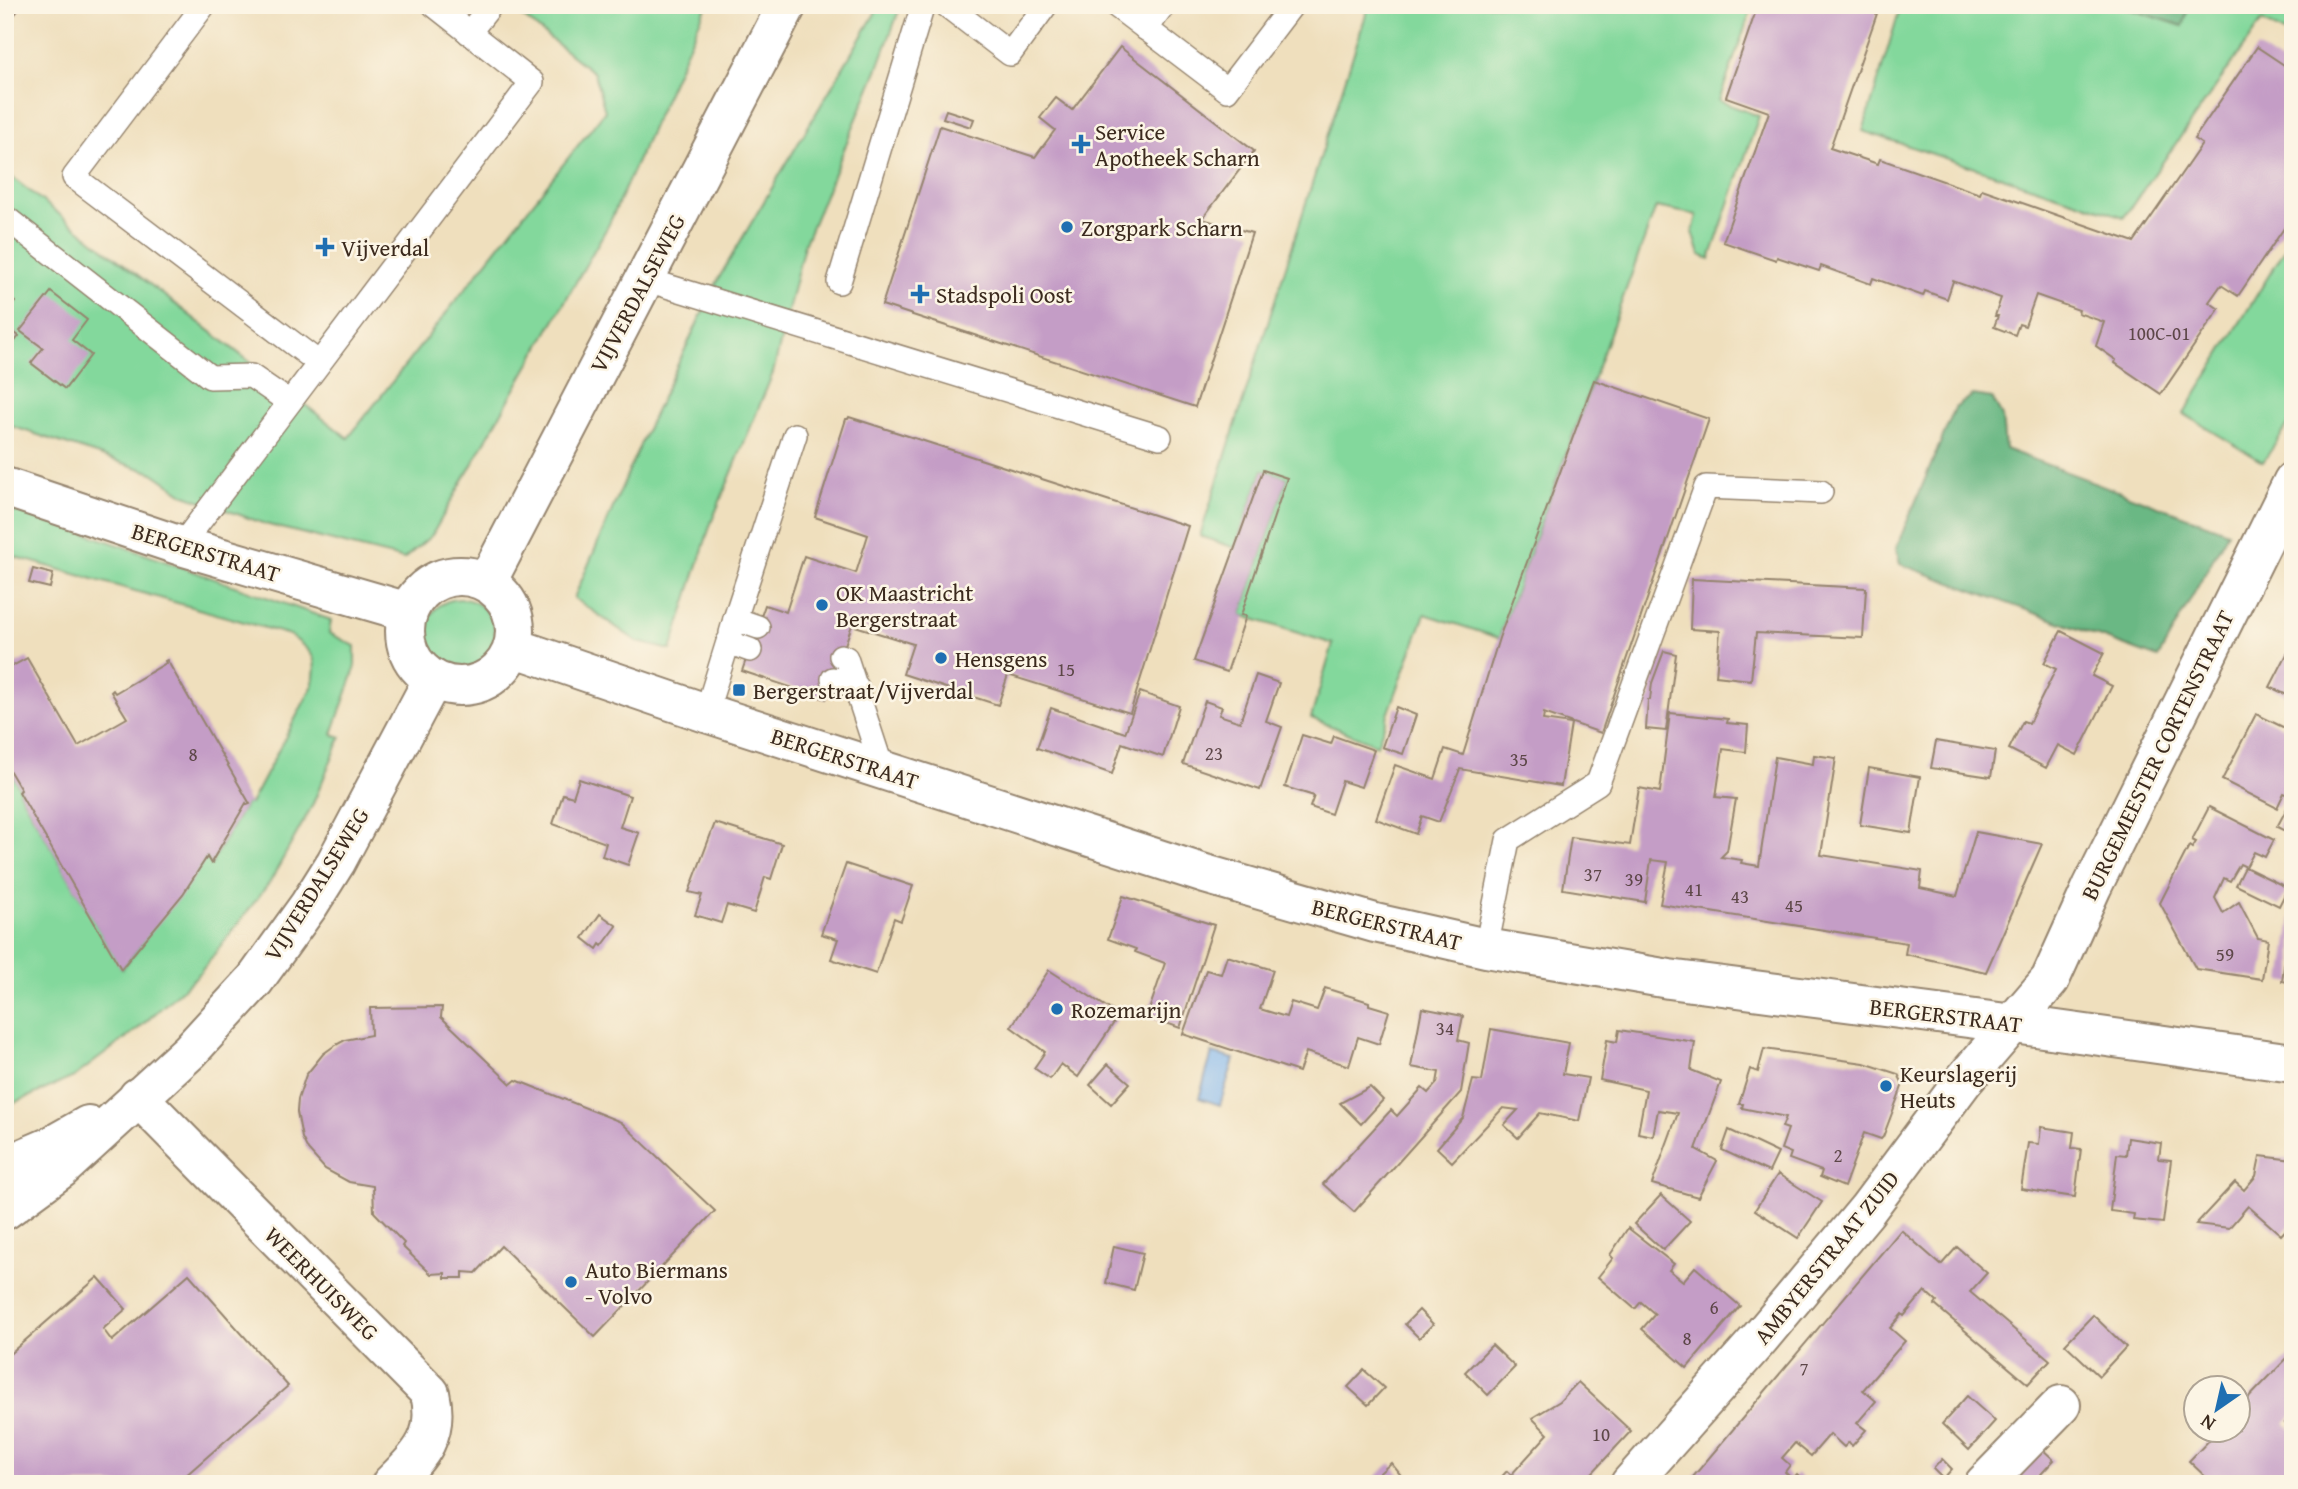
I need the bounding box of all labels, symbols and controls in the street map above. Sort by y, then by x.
place label: Service Apotheek Scharn [1095,115,1260,174]
marker: Service Apotheek Scharn [1073,136,1089,152]
street label: VIJVERDALSEWEG [581,207,693,378]
place label: Zorgpark Scharn [1081,211,1243,244]
marker: Zorgpark Scharn [1059,219,1075,235]
place label: Vijverdal [341,231,429,264]
marker: Vijverdal [315,237,335,257]
place label: Stadspoli Oost [936,278,1073,311]
marker: Stadspoli Oost [910,284,930,304]
house number: 100C-01 [2128,319,2190,347]
street label: BERGERSTRAAT [128,514,284,590]
place label: OK Maastricht Bergerstraat [836,576,973,635]
marker: OK Maastricht Bergerstraat [814,597,830,613]
street label: BURGEMEESTER CORTENSTRAAT [2072,604,2242,905]
place label: Hensgens [955,642,1047,675]
marker: Hensgens [933,650,949,666]
house number: 15 [1057,655,1075,683]
place label: Bergerstraat/Vijverdal [753,674,974,707]
marker: Bergerstraat/Vijverdal [731,682,747,698]
street label: BERGERSTRAAT [767,719,923,797]
house number: 23 [1205,739,1223,767]
house number: 8 [188,740,198,768]
house number: 35 [1510,745,1528,773]
street label: VIJVERDALSEWEG [256,801,377,967]
house number: 37 [1584,860,1602,888]
house number: 39 [1625,865,1643,893]
house number: 41 [1685,875,1703,903]
house number: 43 [1731,882,1749,910]
street label: BERGERSTRAAT [1309,889,1466,959]
house number: 45 [1785,891,1803,919]
house number: 59 [2216,940,2234,968]
street label: BERGERSTRAAT [1868,989,2024,1041]
place label: Rozemarijn [1071,993,1182,1026]
marker: Rozemarijn [1049,1001,1065,1017]
house number: 34 [1436,1014,1454,1042]
place label: Keurslagerij Heuts [1900,1057,2017,1116]
marker: Keurslagerij Heuts [1878,1078,1894,1094]
house number: 2 [1833,1141,1843,1169]
street label: AMBYERSTRAAT ZUID [1746,1163,1906,1351]
street label: WEERHUISWEG [257,1218,387,1348]
place label: Auto Biermans - Volvo [585,1253,728,1312]
marker: Auto Biermans - Volvo [563,1274,579,1290]
house number: 6 [1709,1293,1719,1321]
house number: 8 [1682,1324,1692,1352]
house number: 7 [1799,1354,1809,1382]
north arrow [2182,1374,2252,1444]
text: N [2194,1408,2221,1438]
house number: 10 [1592,1420,1610,1448]

